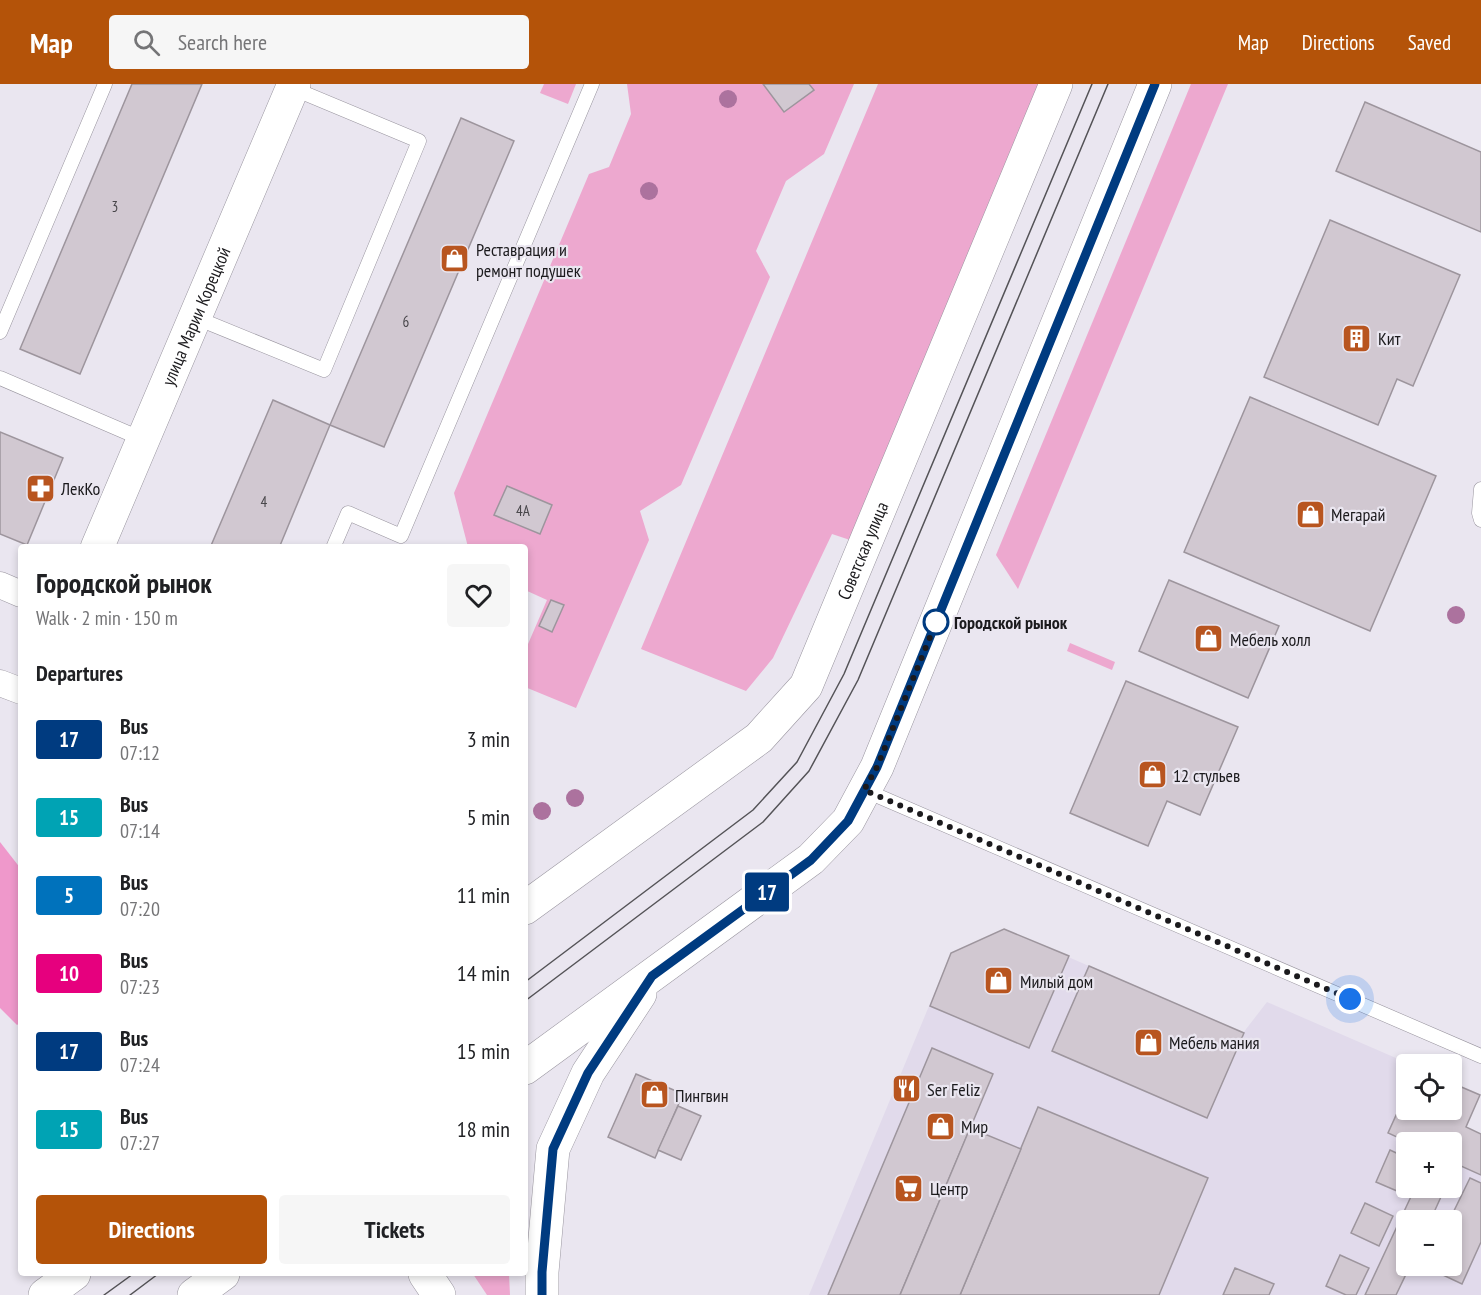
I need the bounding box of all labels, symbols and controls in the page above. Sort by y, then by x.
search box [109,15,529,69]
text: Map [30,24,73,61]
icon: search [130,26,163,59]
text: Search here [178,28,267,56]
text: Map [1238,29,1269,56]
text: Directions [1302,29,1375,56]
text: Saved [1408,29,1451,56]
house number: 3 [112,197,118,216]
place label: Реставрация и ремонт подушек [476,238,581,282]
street label: улица Марии Корецкой [156,243,235,389]
shop icon: Реставрация и ремонт подушек [439,243,471,275]
house number: 6 [403,312,410,331]
building icon: Кит [1341,322,1373,354]
place label: Кит [1378,327,1401,350]
pharmacy icon: ЛекКо [24,472,56,504]
place label: ЛекКо [60,477,100,500]
house number: 4 [261,492,268,511]
street label: Советская улица [832,498,893,603]
shop icon: Мегарай [1294,498,1326,530]
house number: 4А [516,501,531,520]
place label: Мегарай [1331,503,1385,526]
text: Городской рынок [36,564,212,601]
button: heart [447,564,510,627]
text: Walk · 2 min · 150 m [36,605,178,631]
marker: Городской рынок [923,609,949,635]
place label: Городской рынок [954,611,1068,634]
shop icon: Мебель холл [1193,623,1225,655]
place label: Мебель холл [1230,628,1311,651]
text: Departures [36,659,123,687]
text: Bus [120,712,148,740]
text: 3 min [467,725,510,753]
text: 17 [59,726,79,753]
text: 07:12 [120,740,160,766]
shop icon: 12 стульев [1136,759,1168,791]
place label: 12 стульев [1173,764,1240,787]
text: Bus [120,790,148,818]
text: 5 min [467,803,510,831]
text: 15 [59,804,79,831]
text: 07:14 [120,818,160,844]
text: Bus [120,868,148,896]
line badge: 17 [740,872,794,912]
text: 17 [757,879,777,906]
text: 11 min [457,881,510,909]
text: 5 [64,882,74,909]
text: 07:20 [120,896,160,922]
text: Bus [120,946,148,974]
text: 14 min [457,959,510,987]
text: 10 [59,960,79,987]
shop icon: Милый дом [983,965,1015,997]
place label: Милый дом [1020,970,1093,993]
text: 07:23 [120,974,160,1000]
your location [1335,984,1365,1014]
text: Bus [120,1024,148,1052]
shop icon: Мебель мания [1132,1026,1164,1058]
place label: Мебель мания [1169,1031,1260,1054]
text: 15 min [457,1037,510,1065]
text: 17 [59,1038,79,1065]
text: 07:24 [120,1052,160,1078]
map controls [1396,1054,1462,1276]
button: locate [1396,1054,1462,1120]
restaurant icon: Ser Feliz [890,1073,922,1105]
place label: Ser Feliz [927,1078,980,1101]
shop icon: Пингвин [638,1079,670,1111]
place label: Пингвин [675,1084,728,1107]
text: Bus [120,1102,148,1130]
shop icon: Мир [924,1110,956,1142]
text: 18 min [457,1115,510,1143]
place label: Мир [961,1115,988,1138]
text: 15 [59,1116,79,1143]
text: 07:27 [120,1130,160,1156]
button: + [1396,1132,1462,1198]
supermarket icon: Центр [893,1172,925,1204]
place label: Центр [930,1177,969,1200]
button: Directions [36,1195,267,1264]
button: Tickets [279,1195,510,1264]
button: − [1396,1210,1462,1276]

